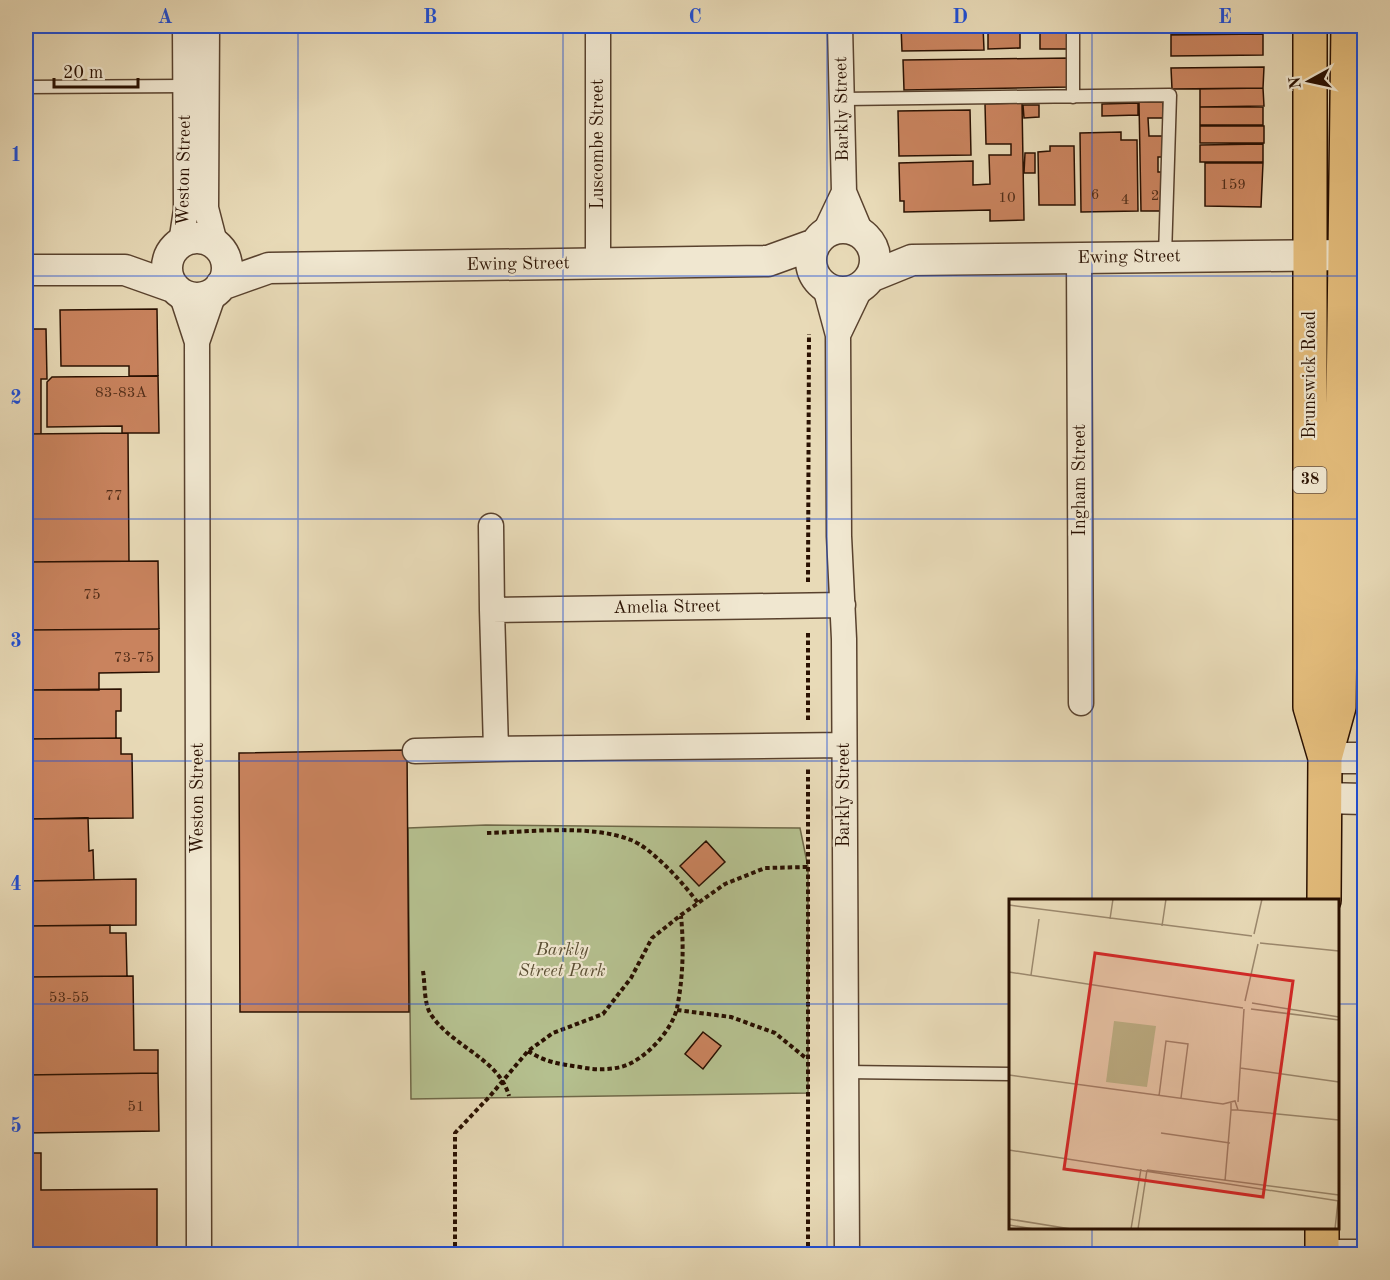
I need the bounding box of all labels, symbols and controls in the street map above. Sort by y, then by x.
text: A [157,8,173,28]
text: B [423,8,437,28]
text: C [688,8,702,28]
text: D [952,8,968,28]
text: E [1218,8,1232,28]
scale bar [54,51,138,89]
north arrow [1279,51,1339,111]
street label: Barkly Street [832,56,852,162]
text: 20 m [63,64,103,82]
text: N [1287,75,1305,90]
street label: Luscombe Street [589,79,607,209]
street label: Weston Street [174,114,194,226]
text: 1 [10,146,22,166]
house number: 159 [1220,178,1246,193]
house number: 6 [1091,188,1099,203]
house number: 2 [1151,189,1159,204]
house number: 10 [998,191,1016,206]
house number: 4 [1121,193,1129,208]
street label: Ewing Street [1077,247,1181,267]
street label: Ewing Street [466,254,570,274]
street label: Brunswick Road [1301,311,1319,439]
house number: 83-83A [95,386,147,401]
text: 2 [10,389,22,409]
street label: Ingham Street [1071,424,1089,536]
road number: 38 [1294,467,1326,493]
house number: 77 [105,489,123,504]
house number: 75 [83,588,101,603]
street label: Amelia Street [613,597,721,617]
text: 3 [10,632,22,652]
house number: 73-75 [114,651,154,666]
street label: Weston Street [189,742,207,854]
street label: Barkly Street [835,742,853,848]
text: 4 [10,875,22,895]
inset map [1009,899,1339,1229]
park label: Barkly Street Park [518,941,606,980]
house number: 53-55 [49,991,89,1006]
house number: 51 [127,1100,145,1115]
text: 5 [10,1116,22,1137]

